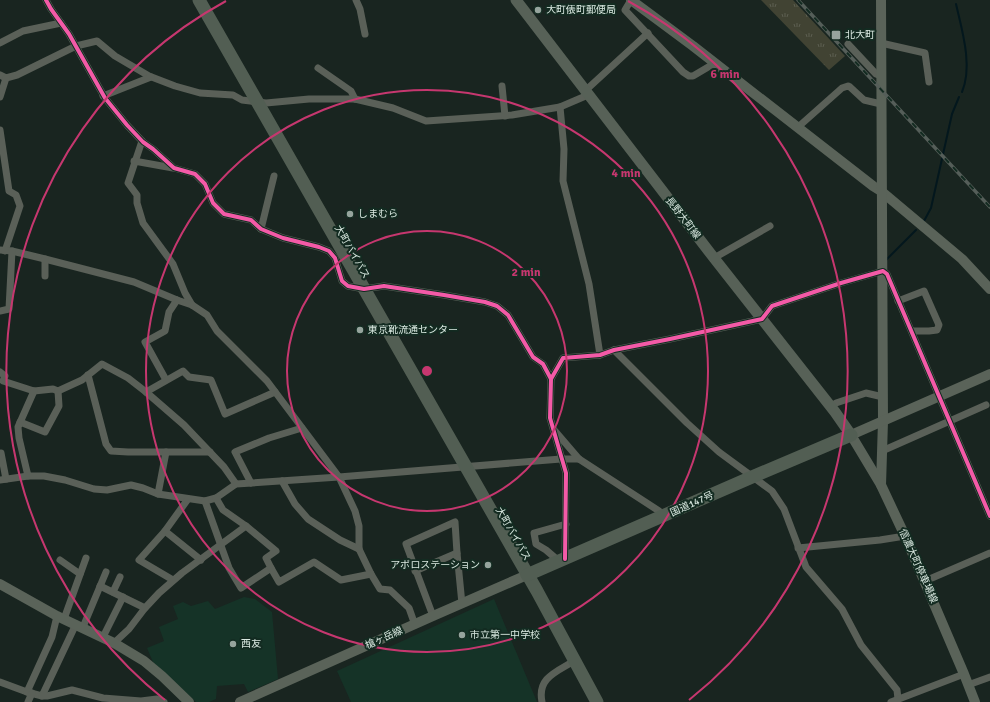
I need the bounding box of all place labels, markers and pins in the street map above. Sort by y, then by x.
place label: 大町俵町郵便局 [546,4,616,16]
marker: 大町俵町郵便局 [533,5,543,15]
marker: 北大町 [830,29,842,41]
place label: 北大町 [845,29,875,41]
place label: しまむら [358,208,398,220]
marker: しまむら [345,209,355,219]
place label: 東京靴流通センター [368,324,458,336]
marker: 東京靴流通センター [355,325,365,335]
centre of rings [420,364,434,378]
place label: アポロステーション [390,559,480,571]
marker: アポロステーション [483,560,493,570]
place label: 市立第一中学校 [470,629,540,641]
marker: 市立第一中学校 [457,630,467,640]
place label: 西友 [241,638,261,650]
marker: 西友 [228,639,238,649]

